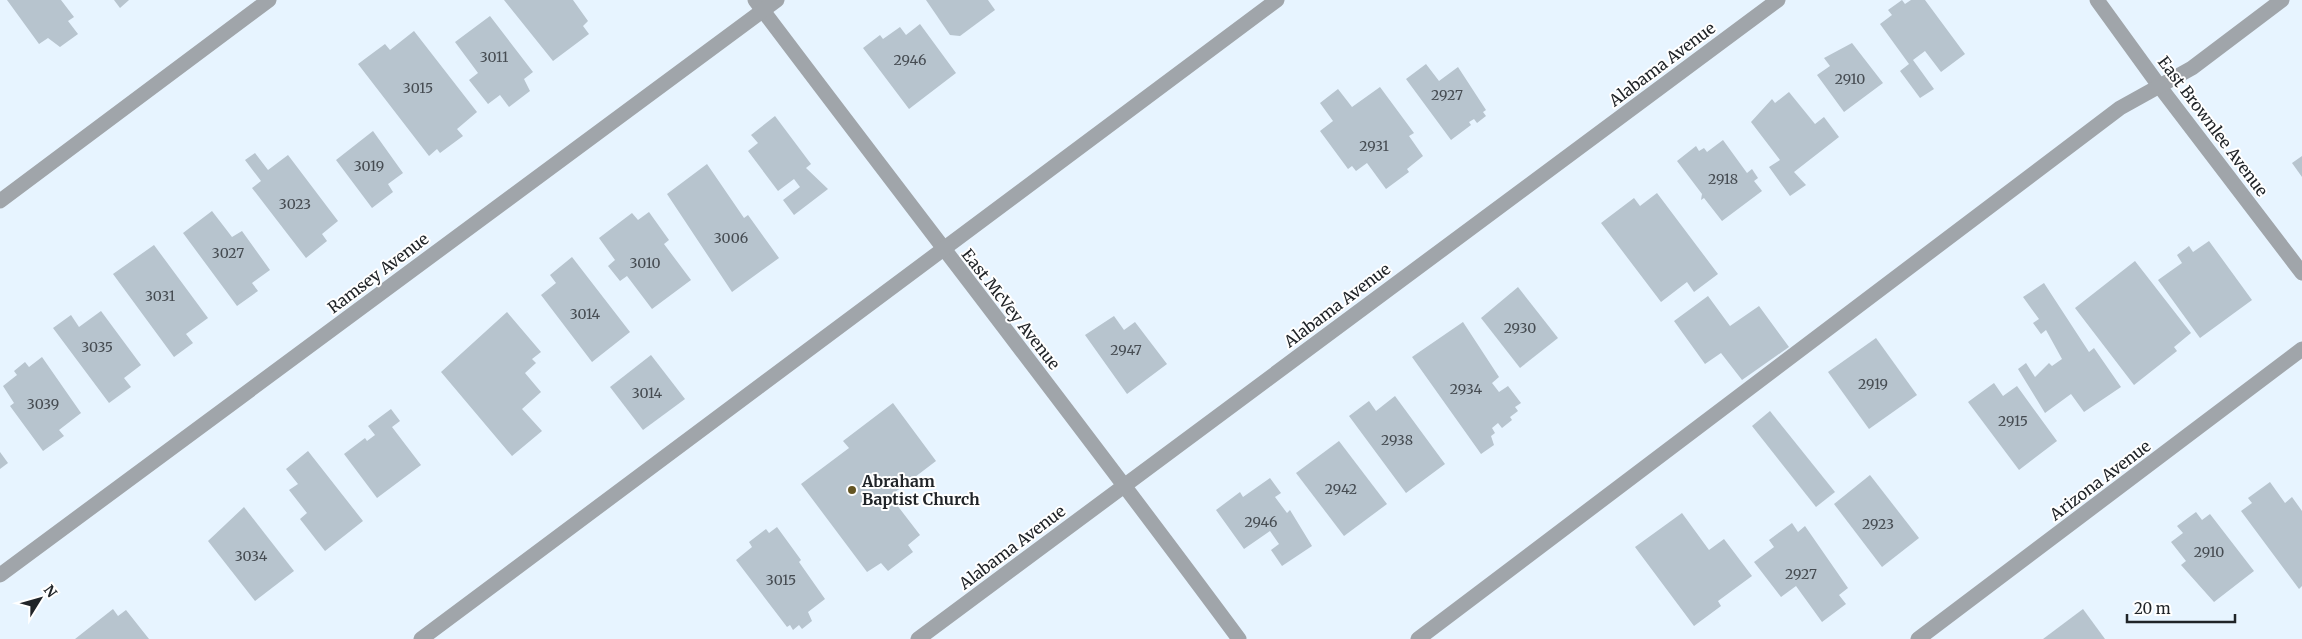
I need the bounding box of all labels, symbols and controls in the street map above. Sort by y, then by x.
street label: Alabama Avenue [1604,18,1719,111]
house number: 3011 [480,48,508,66]
house number: 2946 [893,51,927,69]
street label: East Brownlee Avenue [2154,52,2272,200]
house number: 2910 [1835,70,1865,88]
house number: 3015 [403,79,433,97]
house number: 2927 [1431,86,1463,104]
house number: 2931 [1359,137,1389,155]
house number: 3019 [354,157,384,175]
house number: 2918 [1708,170,1738,188]
house number: 3023 [279,195,311,213]
street label: Ramsey Avenue [324,229,432,317]
house number: 3006 [714,229,748,247]
house number: 3027 [212,244,244,262]
street label: East McVey Avenue [958,245,1064,373]
house number: 3010 [629,254,661,272]
street label: Alabama Avenue [1279,259,1394,352]
house number: 3031 [145,287,175,305]
house number: 3014 [570,305,601,323]
house number: 2930 [1504,319,1536,337]
house number: 3035 [81,338,113,356]
house number: 2947 [1110,341,1142,359]
house number: 2919 [1858,375,1888,393]
house number: 2934 [1450,380,1483,398]
house number: 3014 [632,384,663,402]
house number: 3039 [27,395,59,413]
house number: 2915 [1998,412,2028,430]
house number: 2938 [1381,431,1413,449]
street label: Arizona Avenue [2045,436,2154,525]
place label: Abraham Baptist Church [861,471,980,509]
house number: 2942 [1325,480,1357,498]
marker: Abraham Baptist Church [846,484,858,496]
street label: Alabama Avenue [954,501,1069,594]
house number: 2946 [1244,513,1278,531]
house number: 2923 [1862,515,1894,533]
house number: 2910 [2194,543,2224,561]
house number: 3034 [235,547,268,565]
house number: 2927 [1785,565,1817,583]
house number: 3015 [766,571,796,589]
north arrow [15,574,65,624]
text: N [40,581,61,601]
scale bar [2127,592,2234,624]
text: 20 m [2134,599,2171,618]

